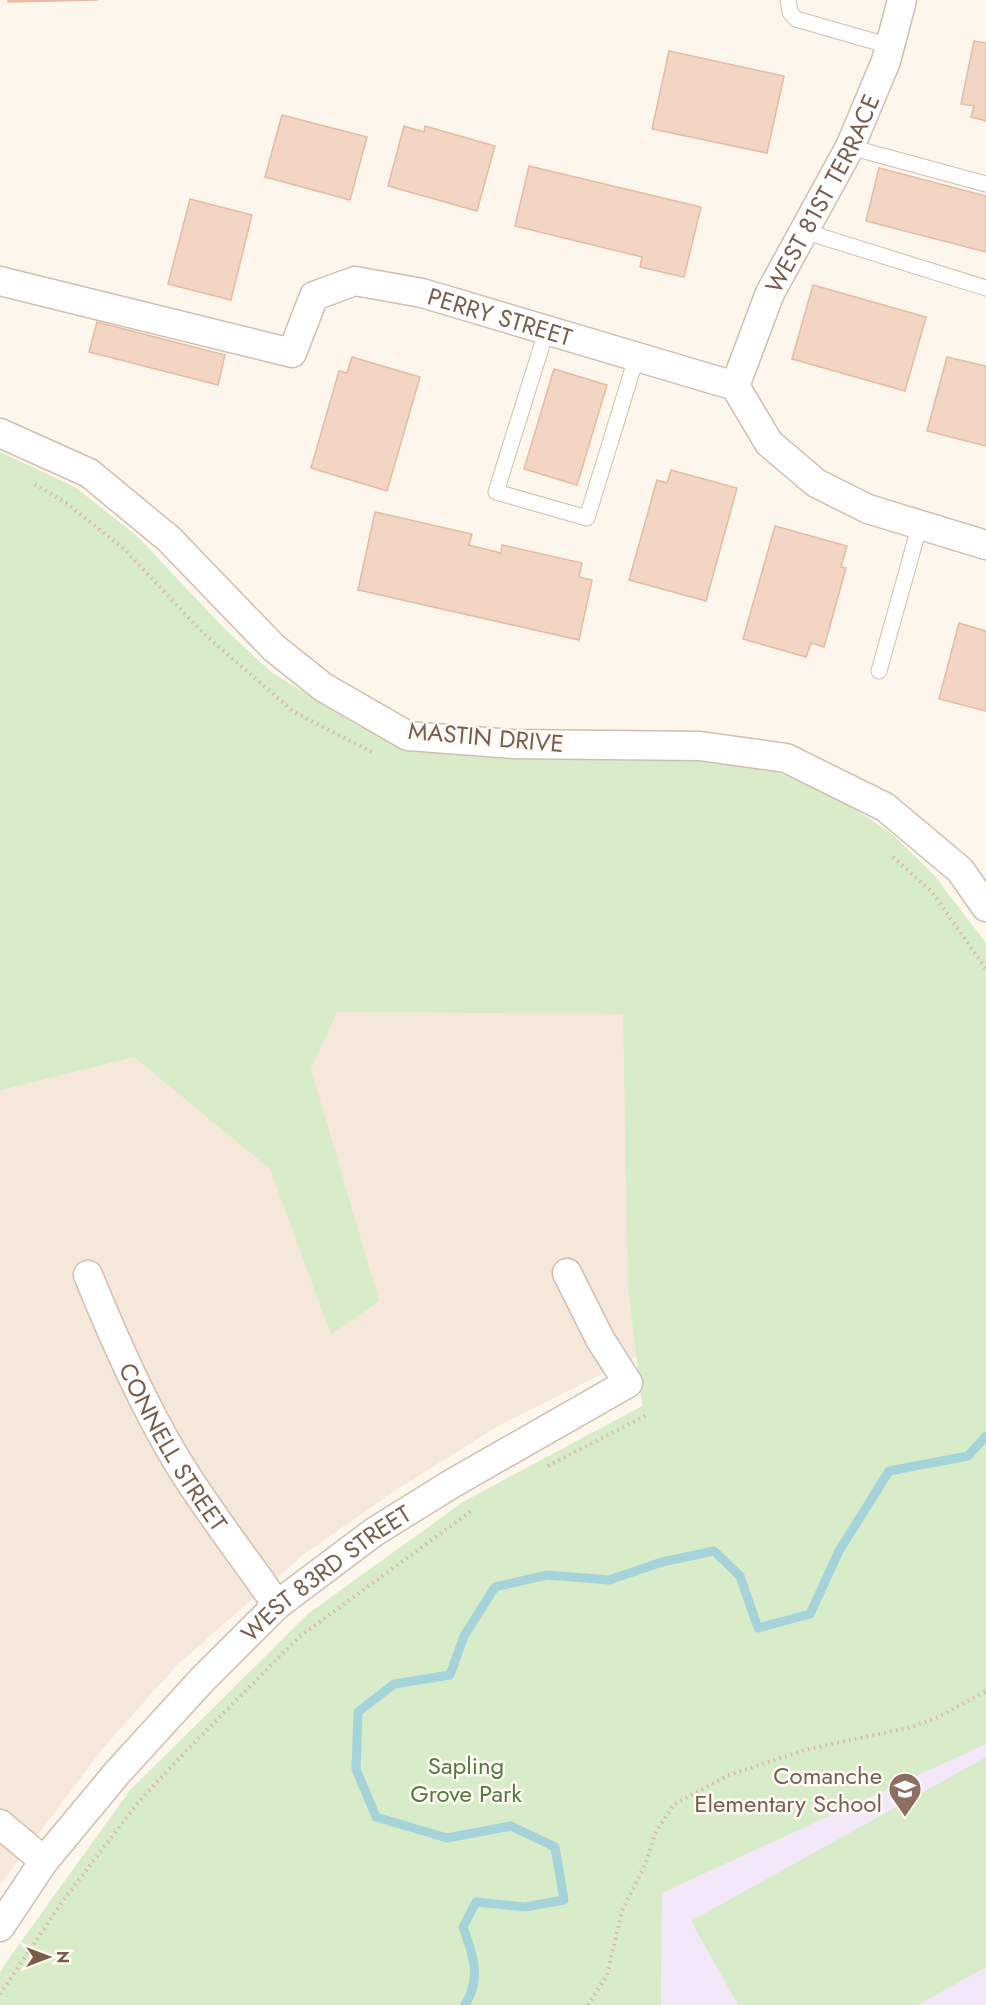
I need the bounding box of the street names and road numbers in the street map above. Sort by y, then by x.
street label: WEST 81ST TERRACE [756,88,888,299]
street label: PERRY STREET [424,278,577,354]
street label: MASTIN DRIVE [407,713,565,761]
street label: CONNELL STREET [111,1357,236,1538]
street label: WEST 83RD STREET [233,1496,418,1649]

